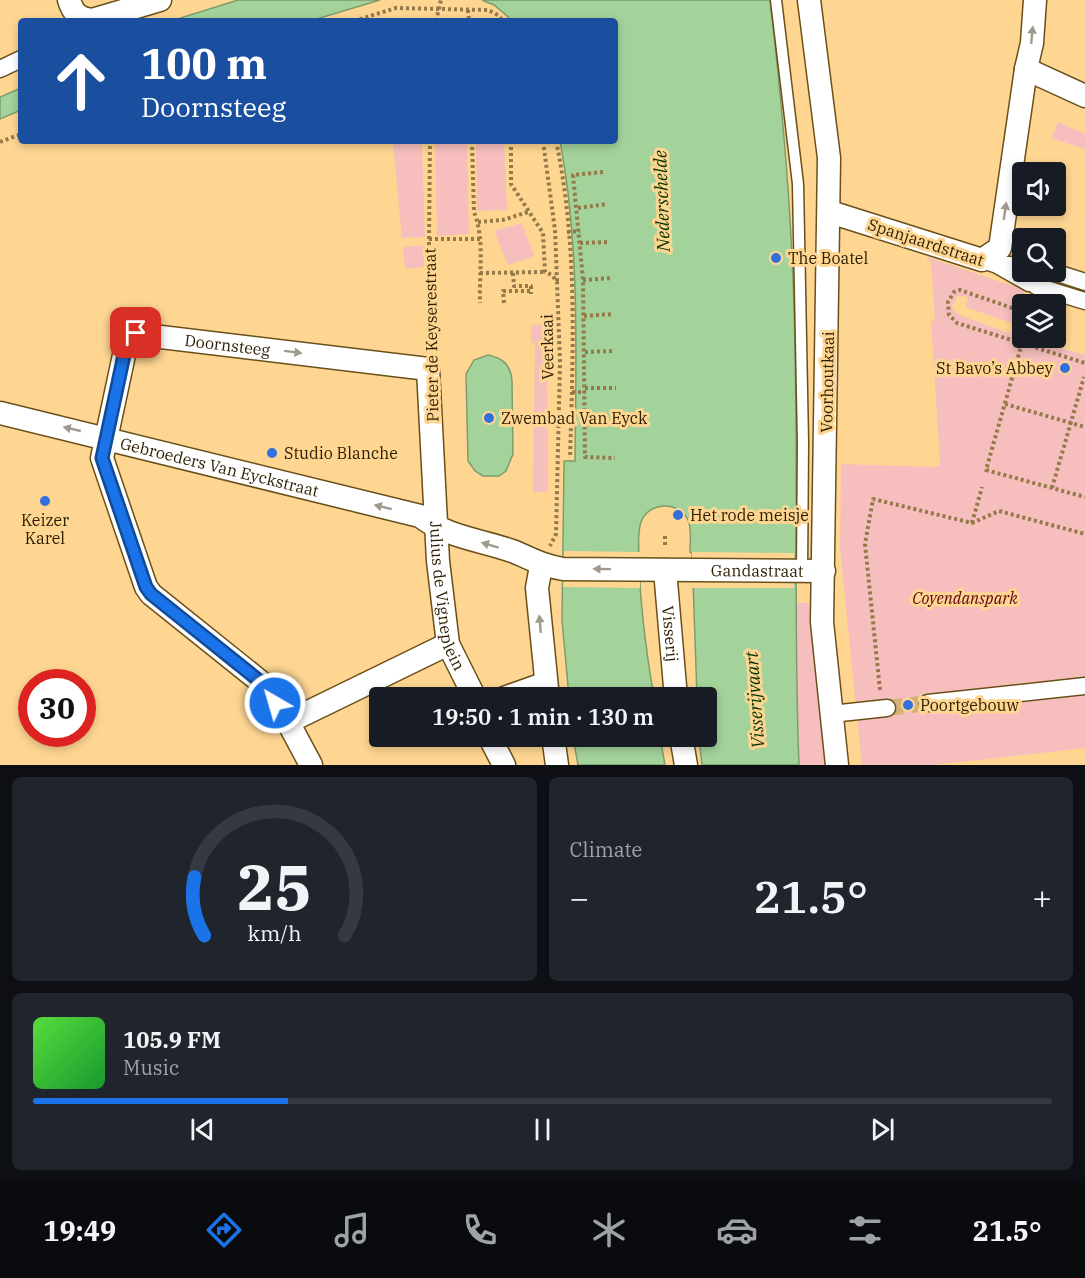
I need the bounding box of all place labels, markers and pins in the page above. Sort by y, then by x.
place label: The Boatel [788,248,868,268]
marker: The Boatel [769,251,783,265]
pin [110,307,161,358]
place label: St Bavo’s Abbey [936,358,1053,378]
marker: St Bavo’s Abbey [1058,361,1072,375]
place label: Zwembad Van Eyck [501,408,648,428]
marker: Zwembad Van Eyck [482,411,496,425]
place label: Studio Blanche [284,443,398,463]
marker: Studio Blanche [265,446,279,460]
marker: Keizer Karel [38,494,52,508]
place label: Het rode meisje [690,505,809,525]
marker: Het rode meisje [671,508,685,522]
place label: Keizer Karel [21,510,69,548]
place label: Poortgebouw [920,695,1019,715]
marker: Poortgebouw [901,698,915,712]

